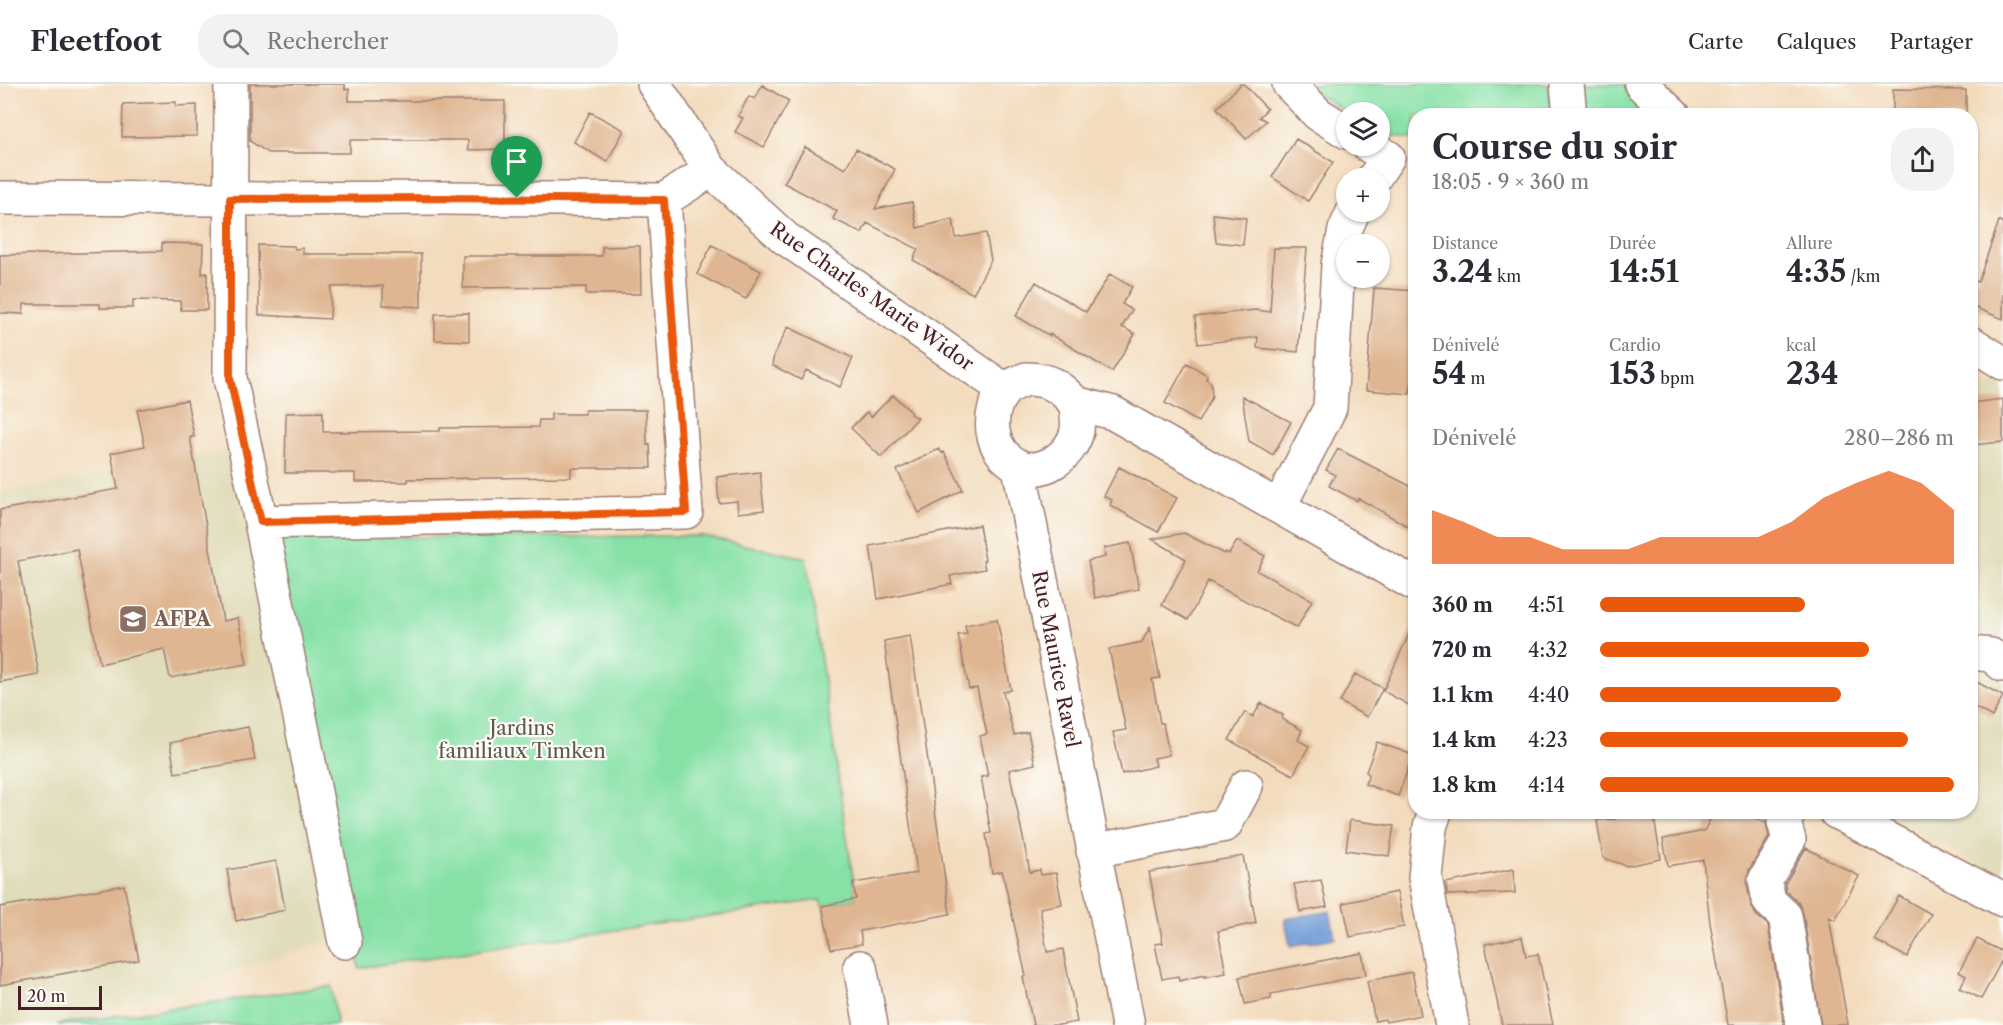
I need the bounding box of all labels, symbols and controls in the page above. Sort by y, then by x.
search box [198,14,618,68]
text: Fleetfoot [30,24,162,58]
icon: search [219,25,252,58]
text: Rechercher [267,28,389,55]
text: Carte [1688,29,1743,54]
text: Calques [1776,29,1856,54]
text: Partager [1889,29,1973,54]
map controls [1336,102,1390,288]
button: layers [1336,102,1390,156]
text: Course du soir [1432,127,1677,168]
button: share [1891,128,1954,191]
pin [491,136,542,198]
icon: arrive [500,145,533,178]
button: + [1336,168,1390,222]
text: 18:05 · 9 × 360 m [1432,170,1589,194]
street label: Rue Charles Marie Widor [765,216,979,376]
text: Distance [1432,233,1498,253]
text: Durée [1609,233,1656,253]
text: Allure [1786,233,1833,253]
button: − [1336,234,1390,288]
text: 3.24 [1432,253,1493,290]
text: 14:51 [1609,253,1679,290]
text: 4:35 [1786,253,1846,290]
text: km [1493,266,1521,286]
text: /km [1846,266,1880,286]
text: Dénivelé [1432,335,1500,355]
text: Cardio [1609,335,1661,355]
text: kcal [1786,335,1816,355]
text: 54 [1432,355,1466,392]
text: 153 [1609,355,1656,392]
text: 234 [1786,355,1838,392]
text: m [1466,368,1486,388]
text: bpm [1656,368,1695,388]
text: Dénivelé [1432,426,1516,450]
text: 280–286 m [1844,426,1954,450]
street label: Rue Maurice Ravel [1027,568,1085,750]
text: 360 m [1432,593,1493,617]
text: 4:51 [1528,593,1564,617]
school or university icon: AFPA [117,603,149,635]
place label: AFPA [153,607,212,631]
text: 720 m [1432,638,1492,662]
text: 4:32 [1528,638,1568,662]
text: 1.1 km [1432,683,1494,707]
text: 4:40 [1528,683,1569,707]
park label: Jardins familiaux Timken [438,716,606,763]
text: 1.4 km [1432,728,1497,752]
text: 4:23 [1528,728,1568,752]
text: 1.8 km [1432,773,1497,797]
text: 4:14 [1528,773,1565,797]
scale bar [18,983,102,1010]
text: 20 m [27,986,66,1006]

